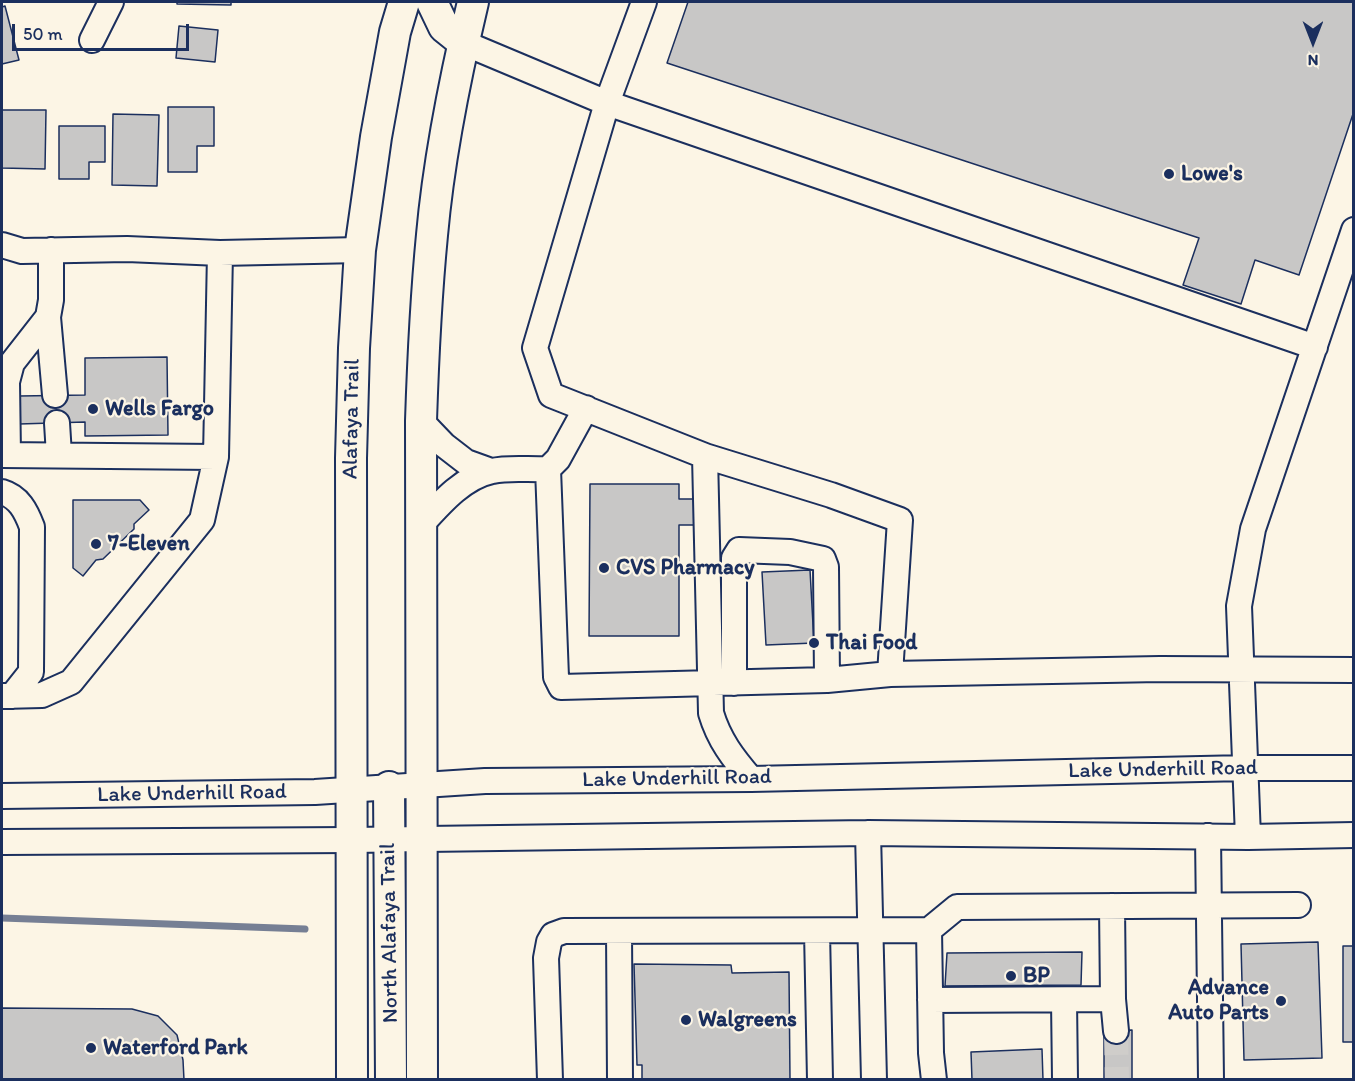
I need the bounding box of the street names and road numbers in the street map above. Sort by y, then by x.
street label: Alafaya Trail [338,359,366,479]
street label: Lake Underhill Road [1068,755,1258,785]
street label: Lake Underhill Road [582,764,772,794]
street label: Lake Underhill Road [97,779,287,809]
street label: North Alafaya Trail [375,843,405,1023]

